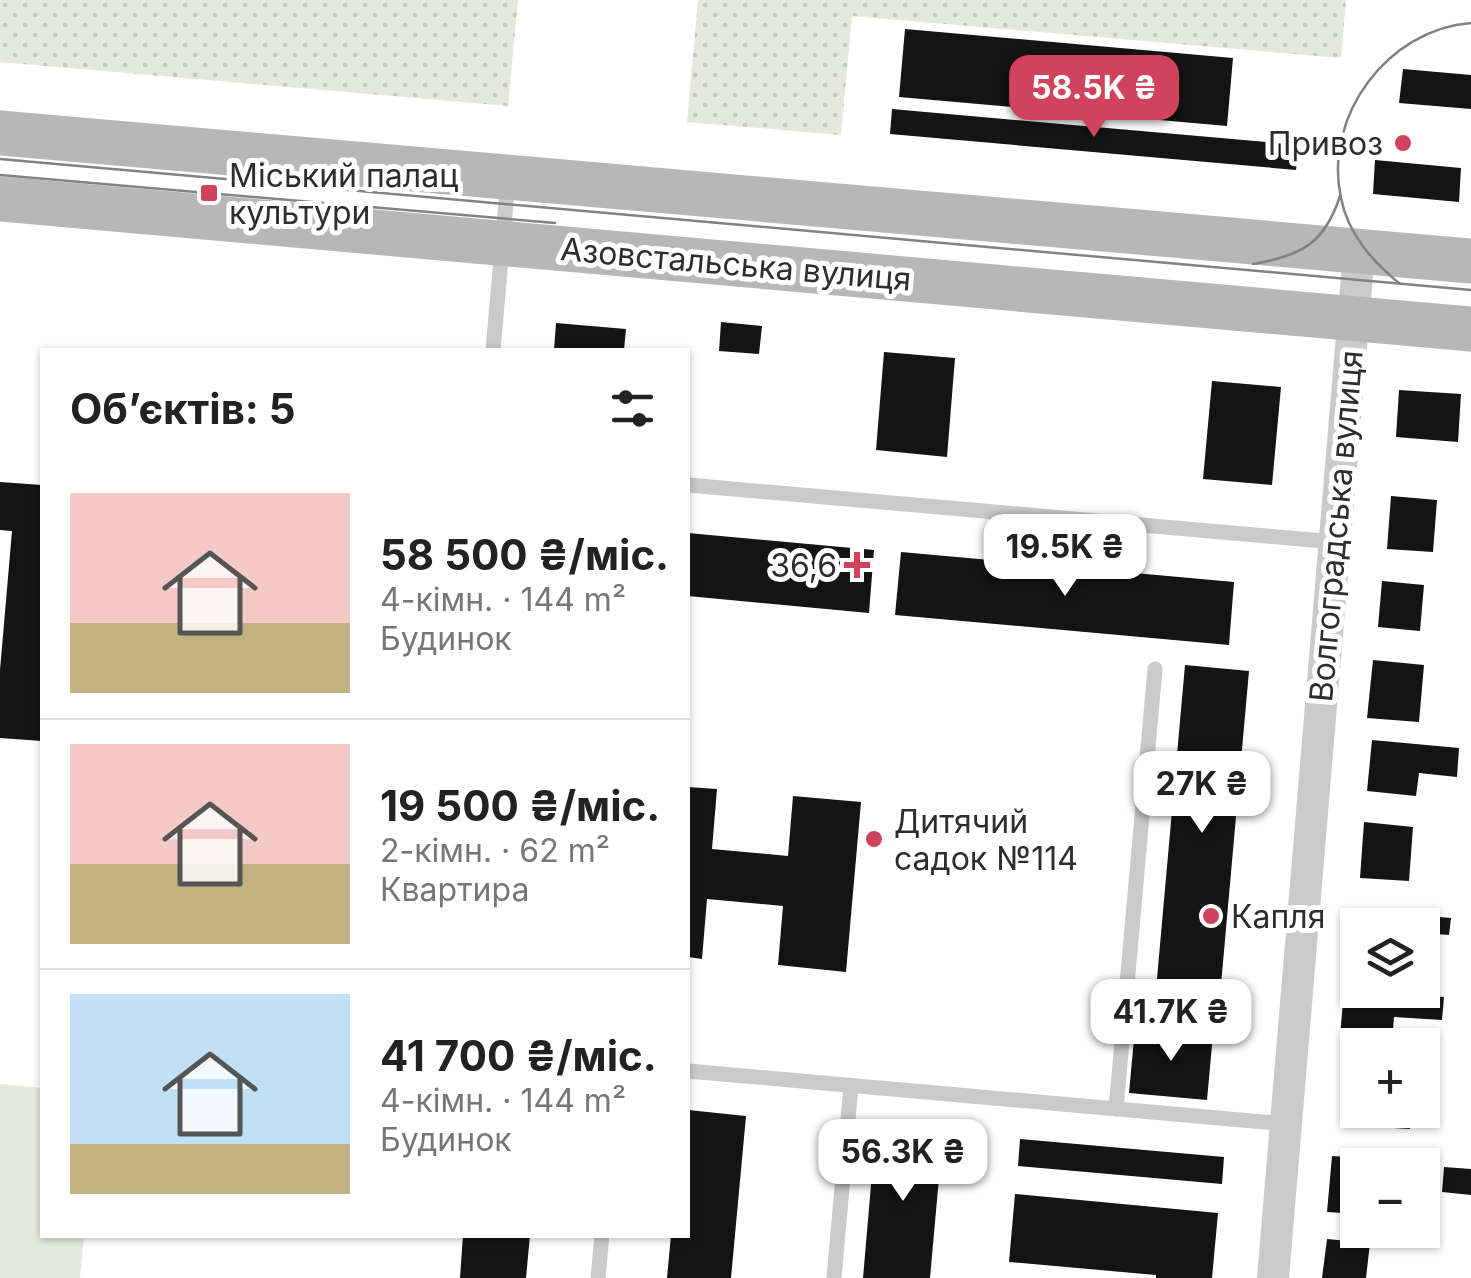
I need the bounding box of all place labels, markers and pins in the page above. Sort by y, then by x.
pin: 58.5K ₴ [1002,55,1186,140]
place label: Привоз [1268,124,1383,163]
marker: Привоз [1392,132,1414,154]
place label: Міський палац культури [229,156,458,232]
marker: Міський палац культури [198,182,220,204]
pin: 19.5K ₴ [973,514,1157,599]
place label: 36,6 [770,546,837,585]
marker: 36,6 [846,554,868,576]
pin: 27K ₴ [1132,751,1272,836]
place label: Дитячий садок №114 [894,802,1078,878]
marker: Дитячий садок №114 [863,828,885,850]
place label: Капля [1231,897,1325,936]
marker: Капля [1200,905,1222,927]
pin: 41.7K ₴ [1079,979,1263,1064]
pin: 56.3K ₴ [811,1119,995,1204]

